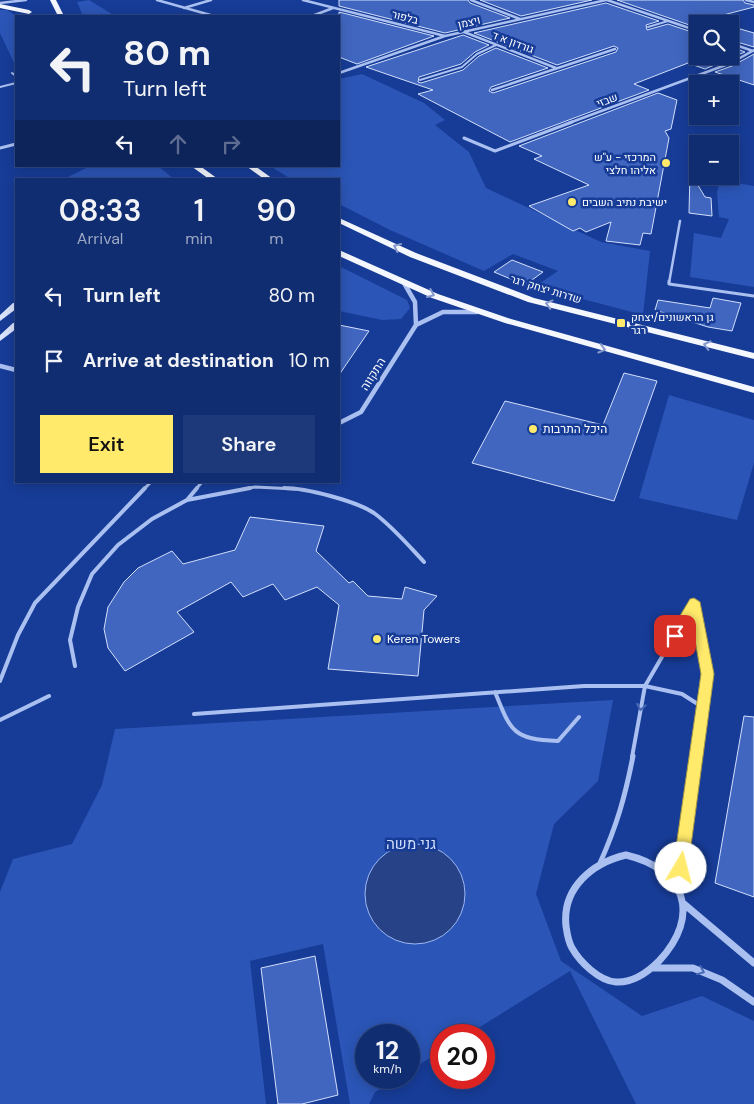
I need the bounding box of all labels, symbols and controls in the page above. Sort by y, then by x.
street label: בלפור [390,7,420,27]
street label: ויצמן [456,13,482,31]
map controls [689,15,739,185]
button: search [689,15,739,65]
street label: גורדון א ד [490,28,536,56]
text: 80 m [123,30,211,76]
icon: left [40,35,105,100]
text: Turn left [123,74,207,103]
button: + [689,75,739,125]
street label: שבזי [594,90,620,110]
icon: left [111,130,139,158]
icon: ahead [164,130,192,158]
icon: right [217,130,245,158]
button: − [689,135,739,185]
place label: המרכזי - ע"ש אליהו חלצי [594,150,656,177]
marker: המרכזי - ע"ש אליהו חלצי [660,157,672,169]
text: 08:33 [59,191,142,230]
text: 1 [194,191,204,230]
text: 90 [256,191,296,230]
place label: ישיבת נתיב השבים [582,195,667,209]
marker: ישיבת נתיב השבים [566,196,578,208]
text: Arrival [77,228,123,249]
text: min [185,228,213,249]
text: m [269,228,283,249]
one-way arrow [393,243,402,254]
street label: שדרות יצחק רגר [509,272,583,306]
icon: left [40,282,68,310]
text: Turn left [83,283,161,308]
text: 80 m [268,283,315,308]
one-way arrow [426,288,435,298]
one-way arrow [546,300,554,310]
place label: גן הראשונים/יצחק רגר [631,310,714,337]
marker: גן הראשונים/יצחק רגר [615,317,627,329]
one-way arrow [702,340,711,351]
one-way arrow [598,343,606,353]
icon: arrive [40,347,68,375]
text: Arrive at destination [83,348,274,373]
text: 10 m [289,348,330,373]
street label: התקווה [357,354,389,394]
button: Exit [40,415,173,473]
button: Share [183,415,315,473]
place label: היכל התרבות [543,421,607,437]
marker: היכל התרבות [527,423,539,435]
pin [654,615,696,657]
icon: arrive [661,622,689,650]
place label: Keren Towers [387,631,460,647]
marker: Keren Towers [371,633,383,645]
one-way arrow [637,703,647,712]
park label: גני משה [386,834,436,854]
position arrow [654,841,706,893]
one-way arrow [696,965,705,975]
speed limit sign: 20 [430,1024,495,1089]
text: 12 [376,1034,399,1067]
text: km/h [373,1061,402,1077]

